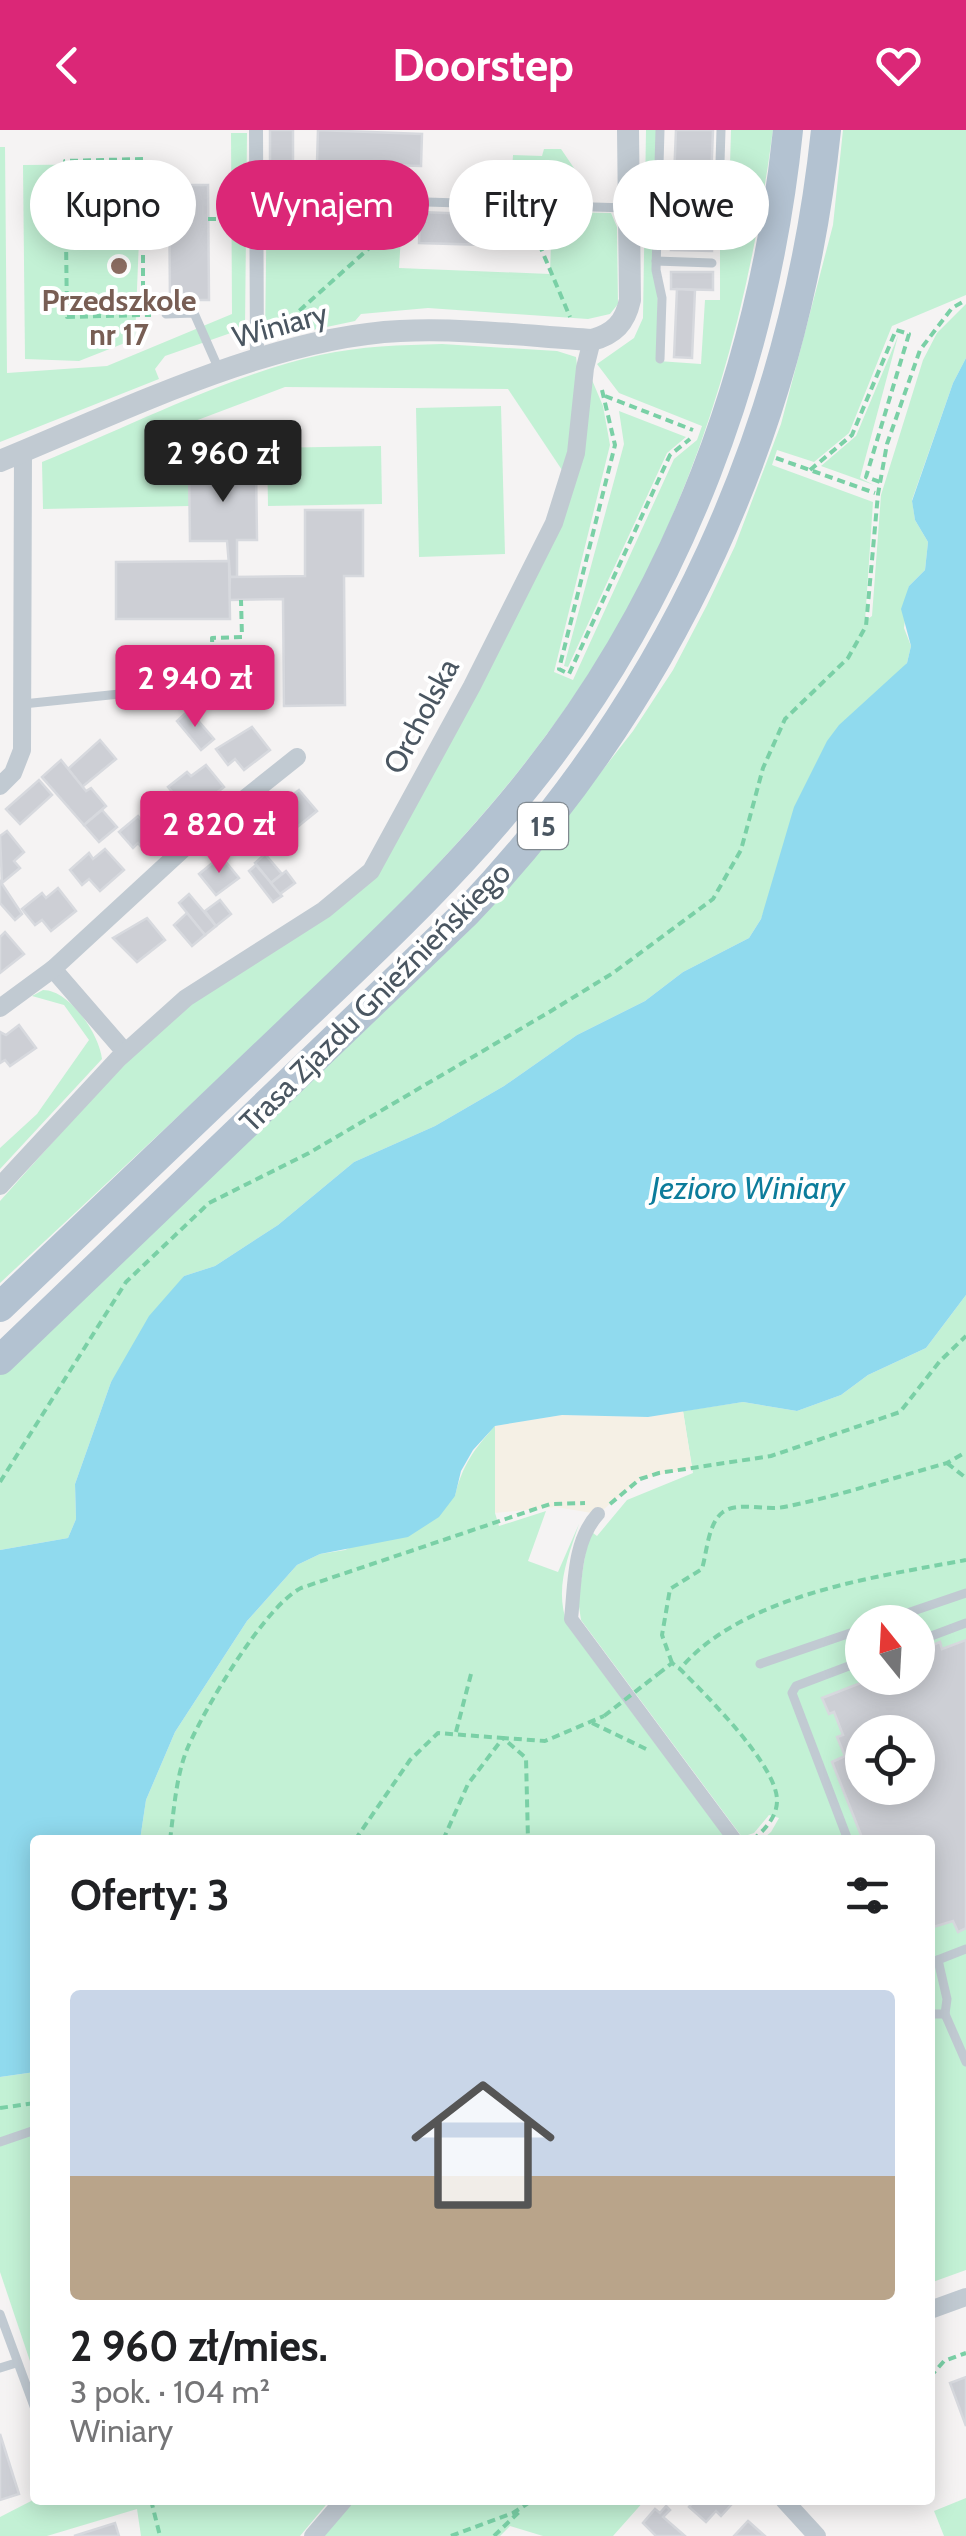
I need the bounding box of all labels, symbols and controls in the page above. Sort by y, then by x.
icon: back [40,38,95,93]
text: Doorstep [392,38,574,92]
icon: heart [871,38,926,93]
chip: Kupno [30,160,196,250]
chip: Wynajem [216,160,429,250]
chip: Filtry [449,160,593,250]
chip: Nowe [613,160,769,250]
marker: Przedszkole nr 17 [108,255,130,277]
place label: Przedszkole nr 17 [41,282,197,353]
street label: Winiary [228,295,332,355]
pin: 2 960 zł [120,420,326,505]
text: 2 960 zł [166,433,280,472]
pin: 2 940 zł [92,645,298,730]
street label: Orcholska [375,651,467,780]
text: 2 940 zł [137,658,253,697]
pin: 2 820 zł [116,791,322,876]
road number: 15 [518,803,568,849]
text: 2 820 zł [162,804,276,843]
street label: Trasa Zjazdu Gnieźnieńskiego [232,854,518,1140]
water label: Jezioro Winiary [648,1168,846,1207]
north arrow [845,1605,935,1695]
map controls [845,1605,935,1805]
button: locate [845,1715,935,1805]
icon: filters [840,1868,895,1923]
text: Oferty: 3 [70,1869,230,1921]
icon: home [393,2055,573,2235]
text: 2 960 zł/mies. [70,2320,328,2372]
text: 3 pok. · 104 m² [70,2372,270,2411]
text: Winiary [70,2411,173,2450]

